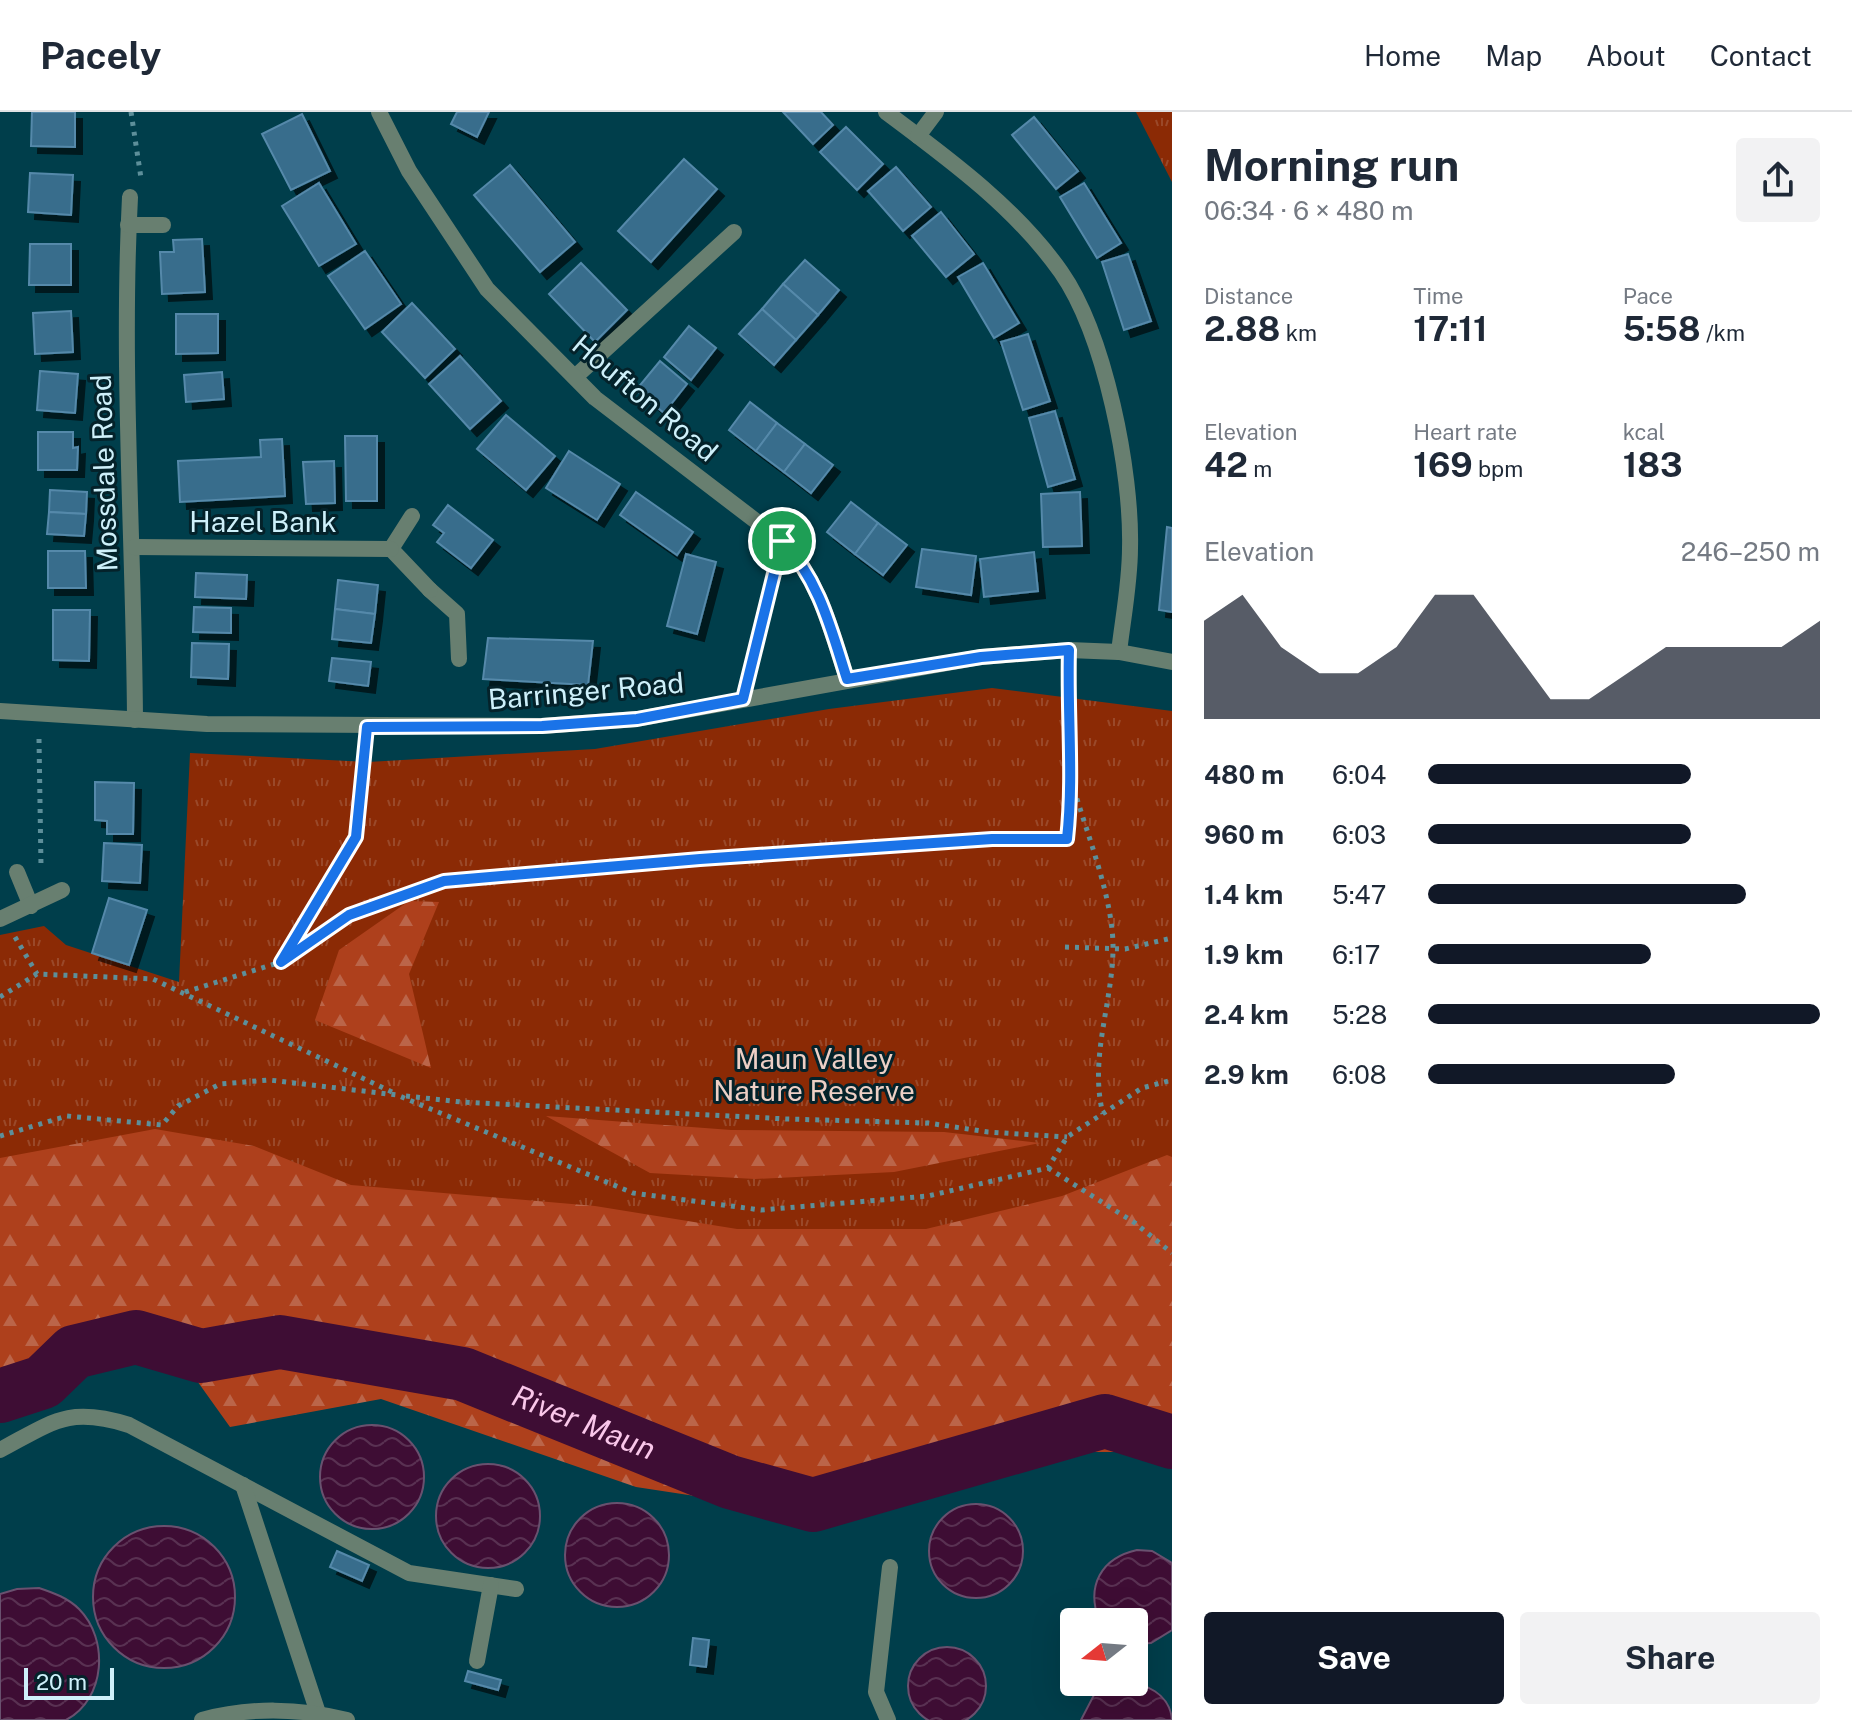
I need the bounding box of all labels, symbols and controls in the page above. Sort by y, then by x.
text: Pacely [40,33,161,78]
text: Home [1364,39,1441,72]
text: Map [1485,39,1542,72]
text: About [1586,39,1666,72]
text: Contact [1710,39,1812,72]
button: share [1736,138,1820,222]
text: Morning run [1204,139,1459,191]
text: 06:34 · 6 × 480 m [1204,195,1414,226]
text: Distance [1204,283,1293,309]
text: Time [1413,283,1463,309]
text: Pace [1623,283,1673,309]
text: 2.88 [1204,309,1280,349]
text: 17:11 [1413,309,1487,349]
text: 5:58 [1623,309,1701,349]
text: km [1280,320,1317,346]
text: /km [1701,320,1745,346]
street label: Houfton Road [566,327,725,468]
street label: Mossdale Road [84,374,123,572]
text: Elevation [1204,419,1297,445]
text: Heart rate [1413,419,1517,445]
text: kcal [1623,419,1665,445]
text: 42 [1204,445,1248,485]
text: 169 [1413,445,1473,485]
text: 183 [1623,445,1683,485]
text: m [1248,456,1272,482]
text: bpm [1473,456,1523,482]
street label: Hazel Bank [189,505,337,538]
pin [748,507,816,575]
icon: arrive [760,519,804,563]
text: Elevation [1204,536,1314,567]
text: 246–250 m [1681,536,1820,567]
street label: Barringer Road [487,666,685,715]
text: 480 m [1204,759,1284,790]
text: 6:04 [1332,759,1386,790]
text: 960 m [1204,819,1284,850]
text: 6:03 [1332,819,1386,850]
text: 1.4 km [1204,879,1283,910]
text: 5:47 [1332,879,1386,910]
text: 1.9 km [1204,939,1283,970]
text: 6:17 [1332,939,1380,970]
text: 2.4 km [1204,999,1289,1030]
text: 5:28 [1332,999,1387,1030]
park label: Maun Valley Nature Reserve [713,1042,915,1107]
text: 2.9 km [1204,1059,1289,1090]
text: 6:08 [1332,1059,1387,1090]
water label: River Maun [507,1377,661,1467]
north arrow [1060,1608,1148,1696]
map controls [1060,1608,1148,1696]
button: Save [1204,1612,1504,1704]
button: Share [1520,1612,1820,1704]
scale bar [24,1664,114,1700]
text: 20 m [36,1669,87,1695]

